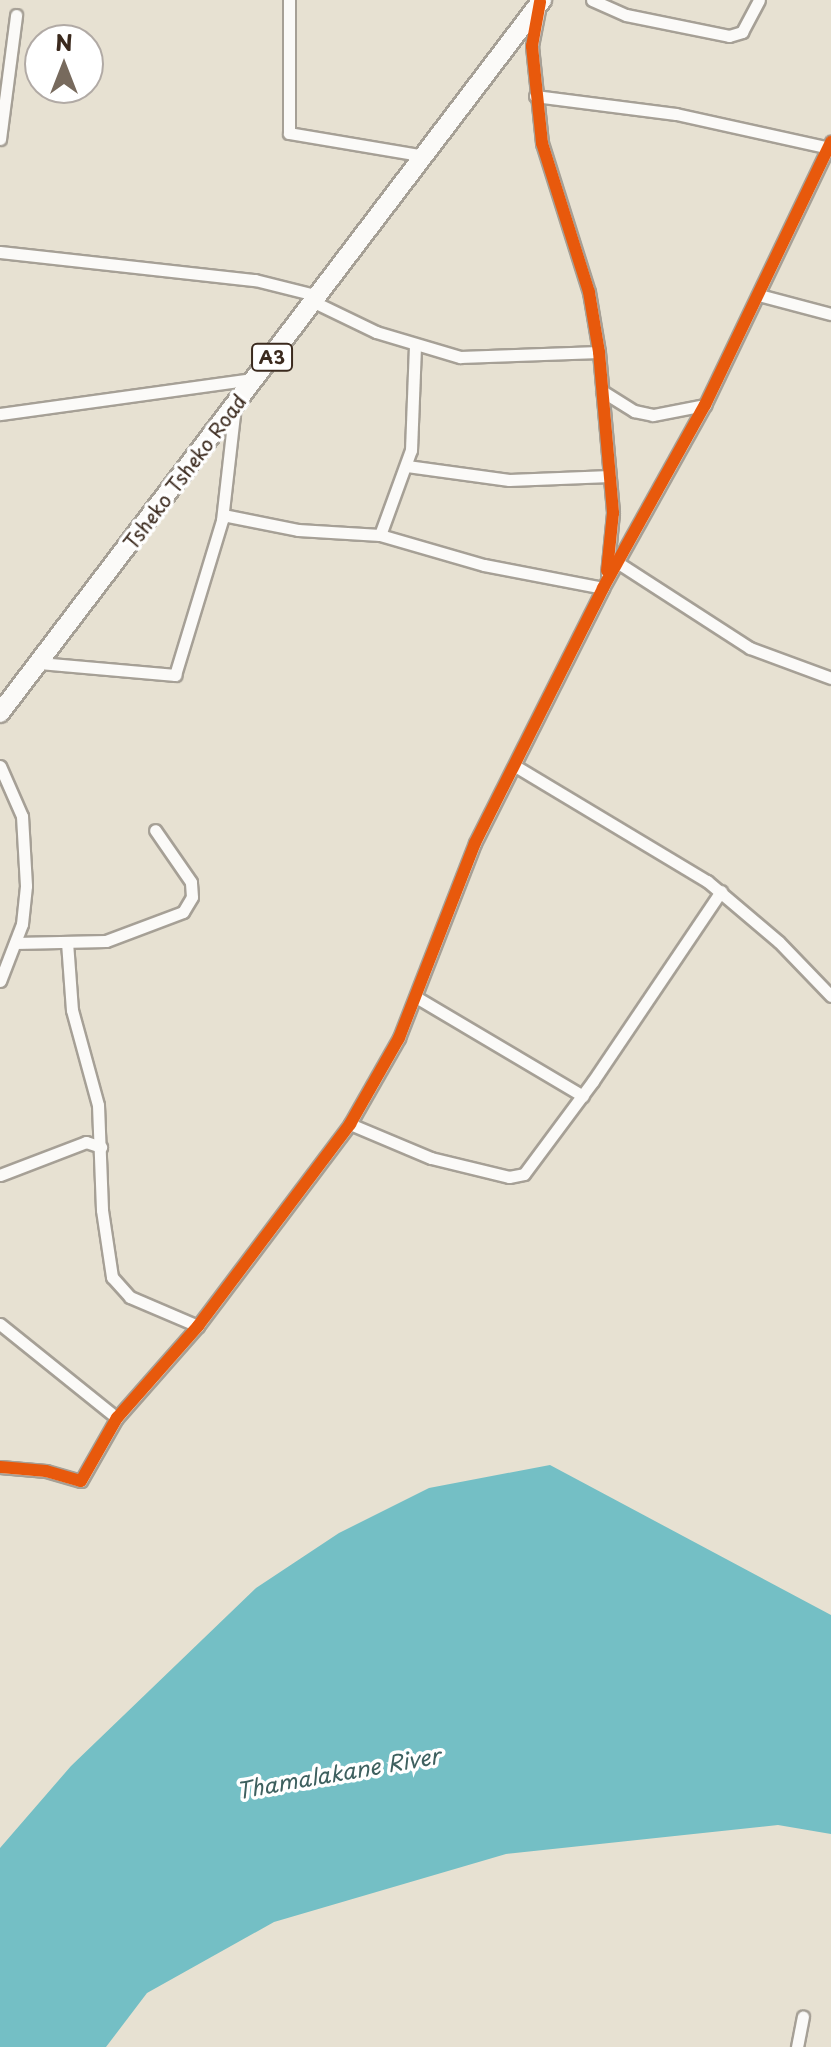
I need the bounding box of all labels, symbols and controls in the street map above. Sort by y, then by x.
north arrow [24,24,104,104]
text: N [55,25,73,58]
road number: A3 [250,343,294,371]
street label: Tsheko Tsheko Road [117,388,253,556]
water label: Thamalakane River [234,1741,442,1803]

